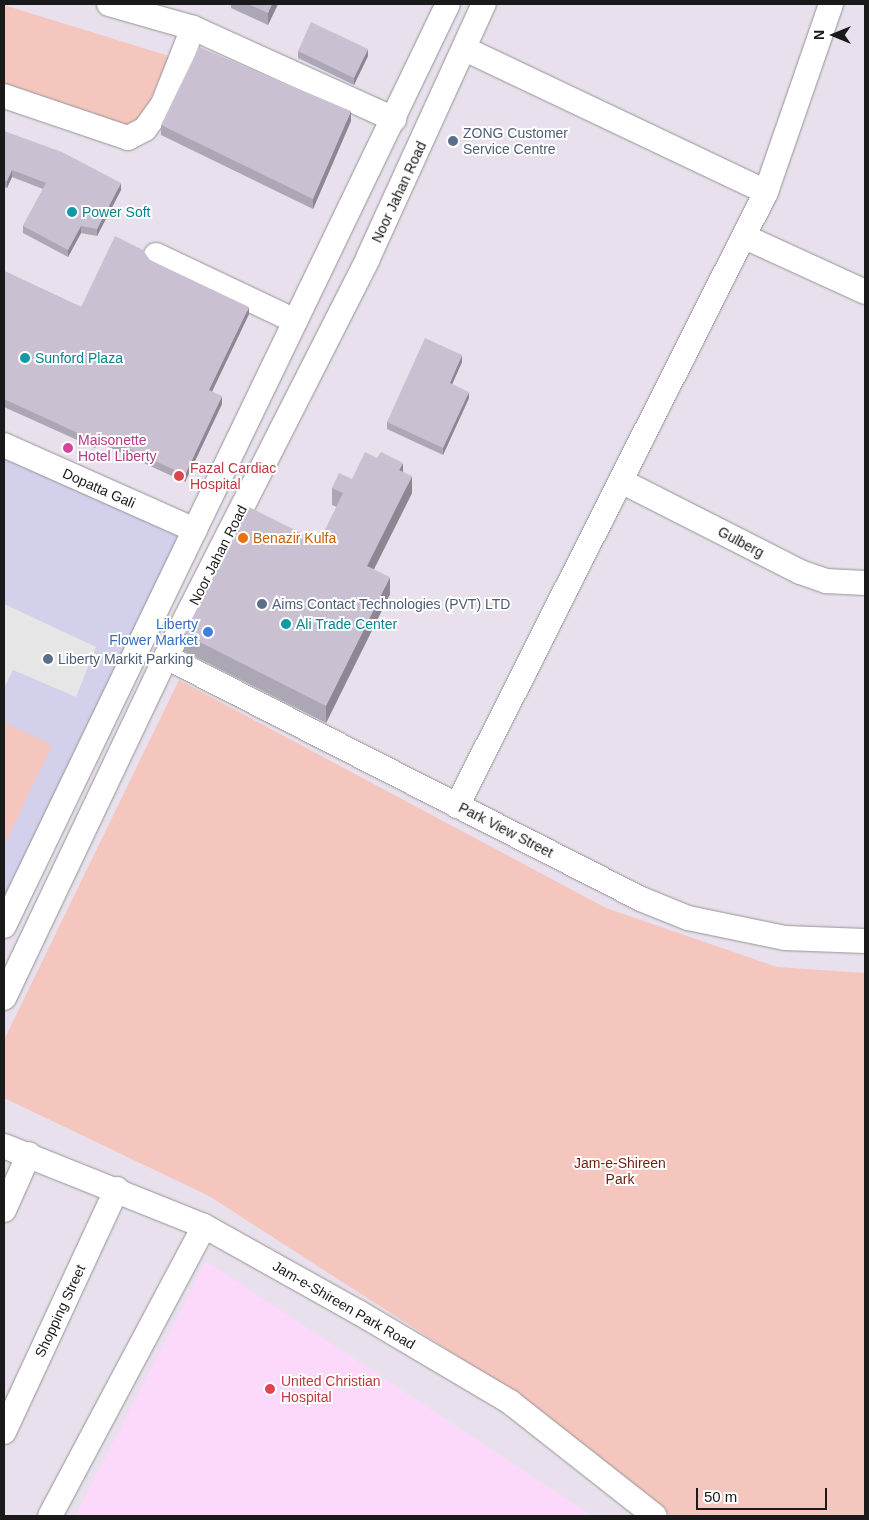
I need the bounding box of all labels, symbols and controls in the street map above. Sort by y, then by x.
north arrow [809,10,859,60]
text: N [811,30,827,40]
place label: ZONG Customer Service Centre [463,125,568,158]
marker: ZONG Customer Service Centre [447,135,459,147]
street label: Noor Jahan Road [368,139,430,245]
place label: Power Soft [82,204,150,220]
marker: Power Soft [66,206,78,218]
place label: Sunford Plaza [35,350,123,366]
marker: Sunford Plaza [19,352,31,364]
place label: Maisonette Hotel Liberty [78,432,157,464]
marker: Maisonette Hotel Liberty [62,442,74,454]
place label: Fazal Cardiac Hospital [190,460,276,492]
street label: Dopatta Gali [60,465,138,511]
marker: Fazal Cardiac Hospital [172,469,186,483]
street label: Noor Jahan Road [186,502,250,608]
street label: Gulberg [715,523,767,561]
place label: Benazir Kulfa [253,530,336,546]
marker: Benazir Kulfa [237,532,249,544]
place label: Aims Contact Technologies (PVT) LTD [272,596,511,612]
marker: Aims Contact Technologies (PVT) LTD [256,598,268,610]
place label: Liberty Flower Market [109,616,198,648]
place label: Ali Trade Center [296,616,397,632]
marker: Ali Trade Center [280,618,292,630]
marker: Liberty Flower Market [202,626,214,638]
place label: Liberty Markit Parking [58,651,193,667]
marker: Liberty Markit Parking [42,653,54,665]
street label: Park View Street [456,799,556,861]
park label: Jam-e-Shireen Park [574,1155,666,1188]
street label: Jam-e-Shireen Park Road [270,1257,418,1353]
street label: Shopping Street [31,1262,89,1360]
place label: United Christian Hospital [281,1373,381,1405]
marker: United Christian Hospital [263,1382,277,1396]
scale bar [699,1478,830,1510]
text: 50 m [704,1488,737,1505]

